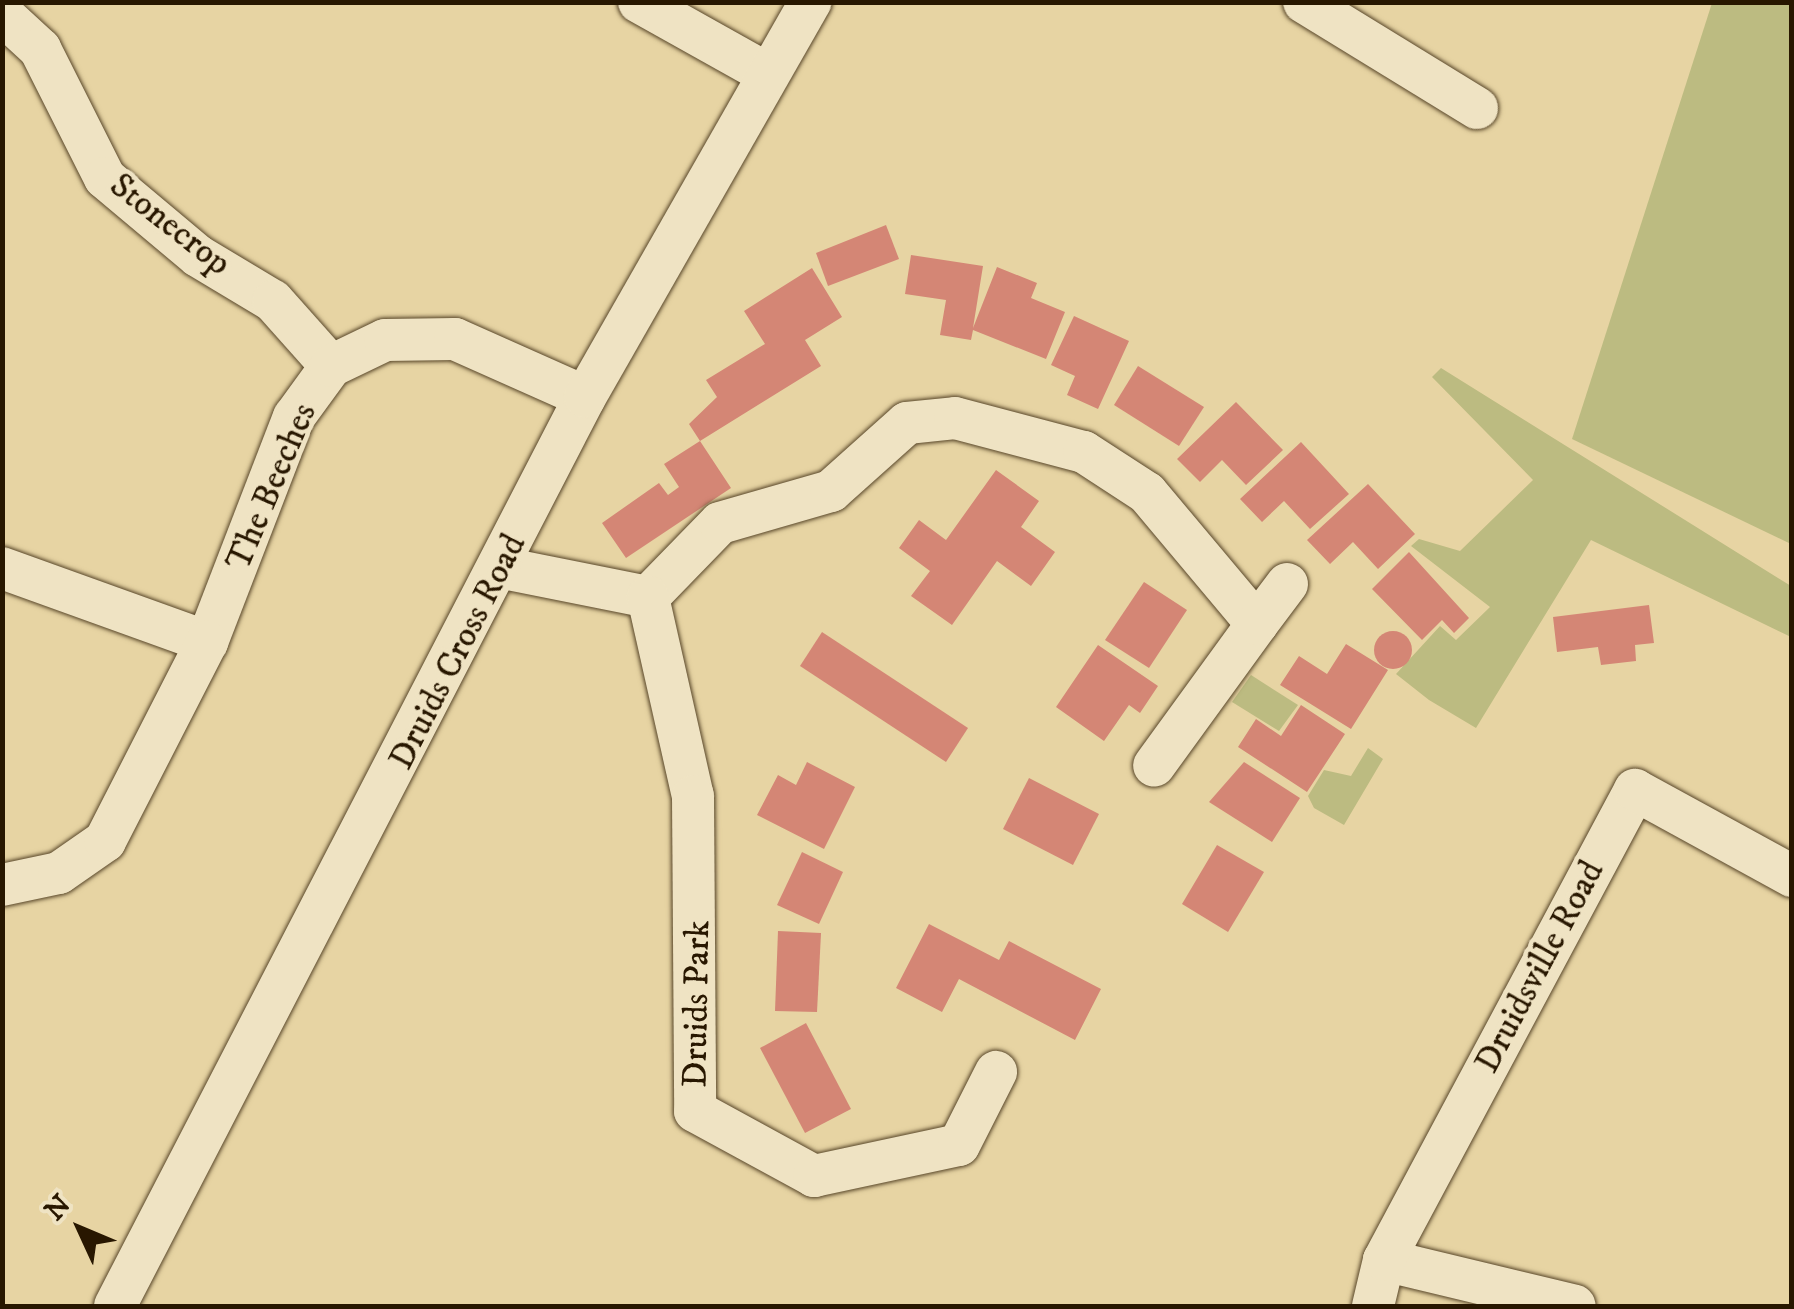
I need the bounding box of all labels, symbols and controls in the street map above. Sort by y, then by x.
street label: Stonecrop [101,165,239,285]
street label: The Beeches [218,397,326,577]
street label: Druids Cross Road [381,527,535,777]
street label: Druidsville Road [1467,854,1613,1080]
street label: Druids Park [675,920,719,1088]
north arrow [30,1179,130,1279]
text: N [37,1187,79,1228]

